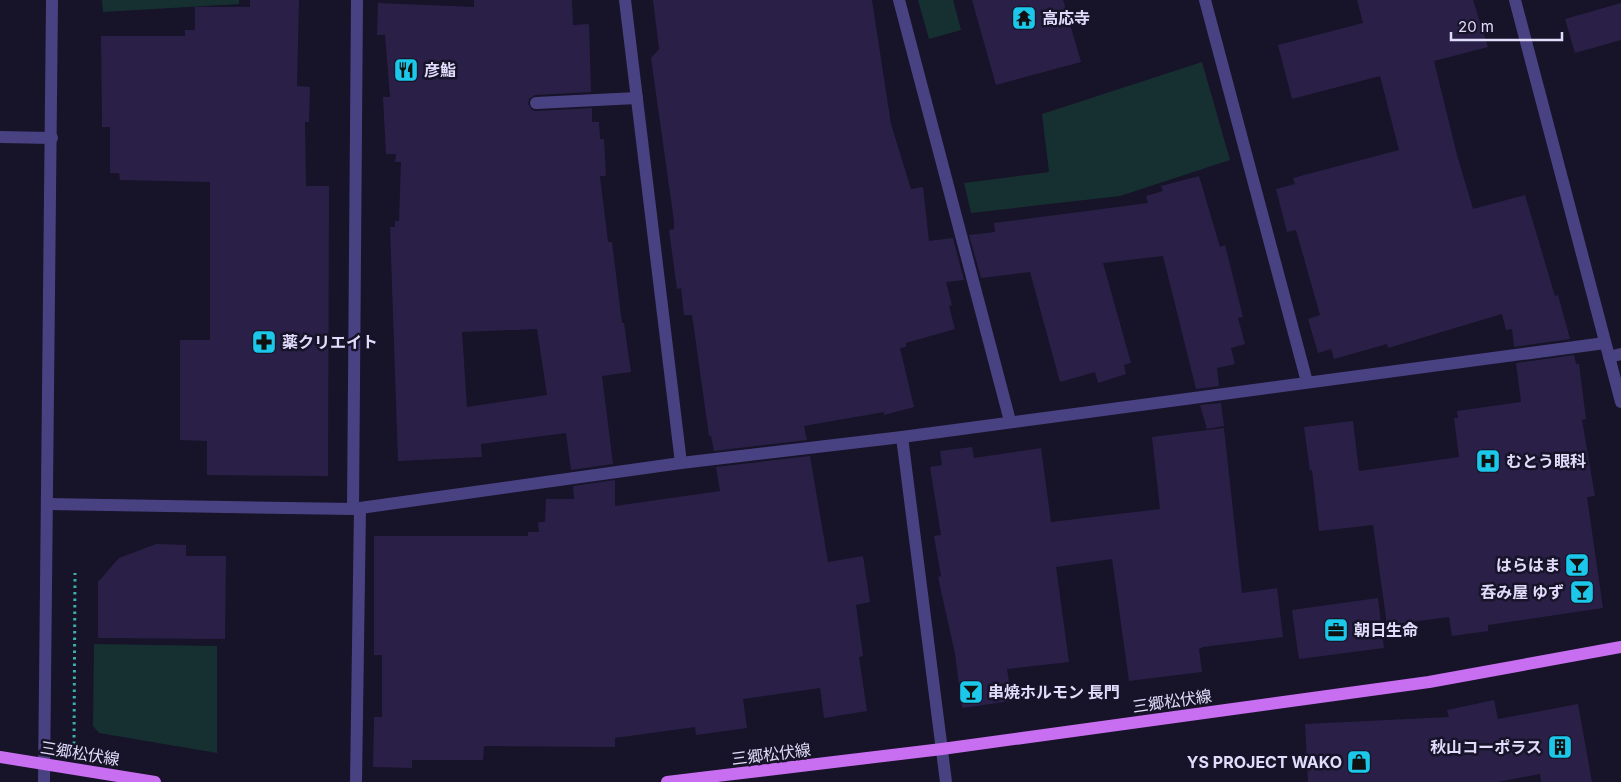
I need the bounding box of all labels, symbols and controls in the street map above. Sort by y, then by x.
temple icon: 高応寺 [1011,5,1037,31]
place label: 高応寺 [1042,8,1090,28]
scale bar [1451,10,1562,42]
text: 20 m [1458,17,1494,36]
restaurant icon: 彦鮨 [393,57,419,83]
place label: 彦鮨 [424,60,456,80]
pharmacy icon: 薬クリエイト [251,329,277,355]
place label: 薬クリエイト [282,332,378,352]
hospital icon: むとう眼科 [1475,448,1501,474]
place label: むとう眼科 [1506,451,1586,471]
bar icon: はらはま [1564,552,1590,578]
place label: はらはま [1496,555,1560,575]
bar icon: 呑み屋 ゆず [1569,579,1595,605]
place label: 呑み屋 ゆず [1480,582,1564,602]
office icon: 朝日生命 [1323,617,1349,643]
place label: 朝日生命 [1354,620,1418,640]
bar icon: 串焼ホルモン 長門 [958,679,984,705]
place label: 串焼ホルモン 長門 [988,682,1120,702]
street label: 三郷松伏線 [1131,686,1213,716]
building icon: 秋山コーポラス [1547,734,1573,760]
street label: 三郷松伏線 [39,737,121,769]
place label: 秋山コーポラス [1430,737,1542,757]
street label: 三郷松伏線 [730,739,812,769]
shop icon: YS PROJECT WAKO [1346,749,1372,775]
place label: YS PROJECT WAKO [1187,752,1342,772]

